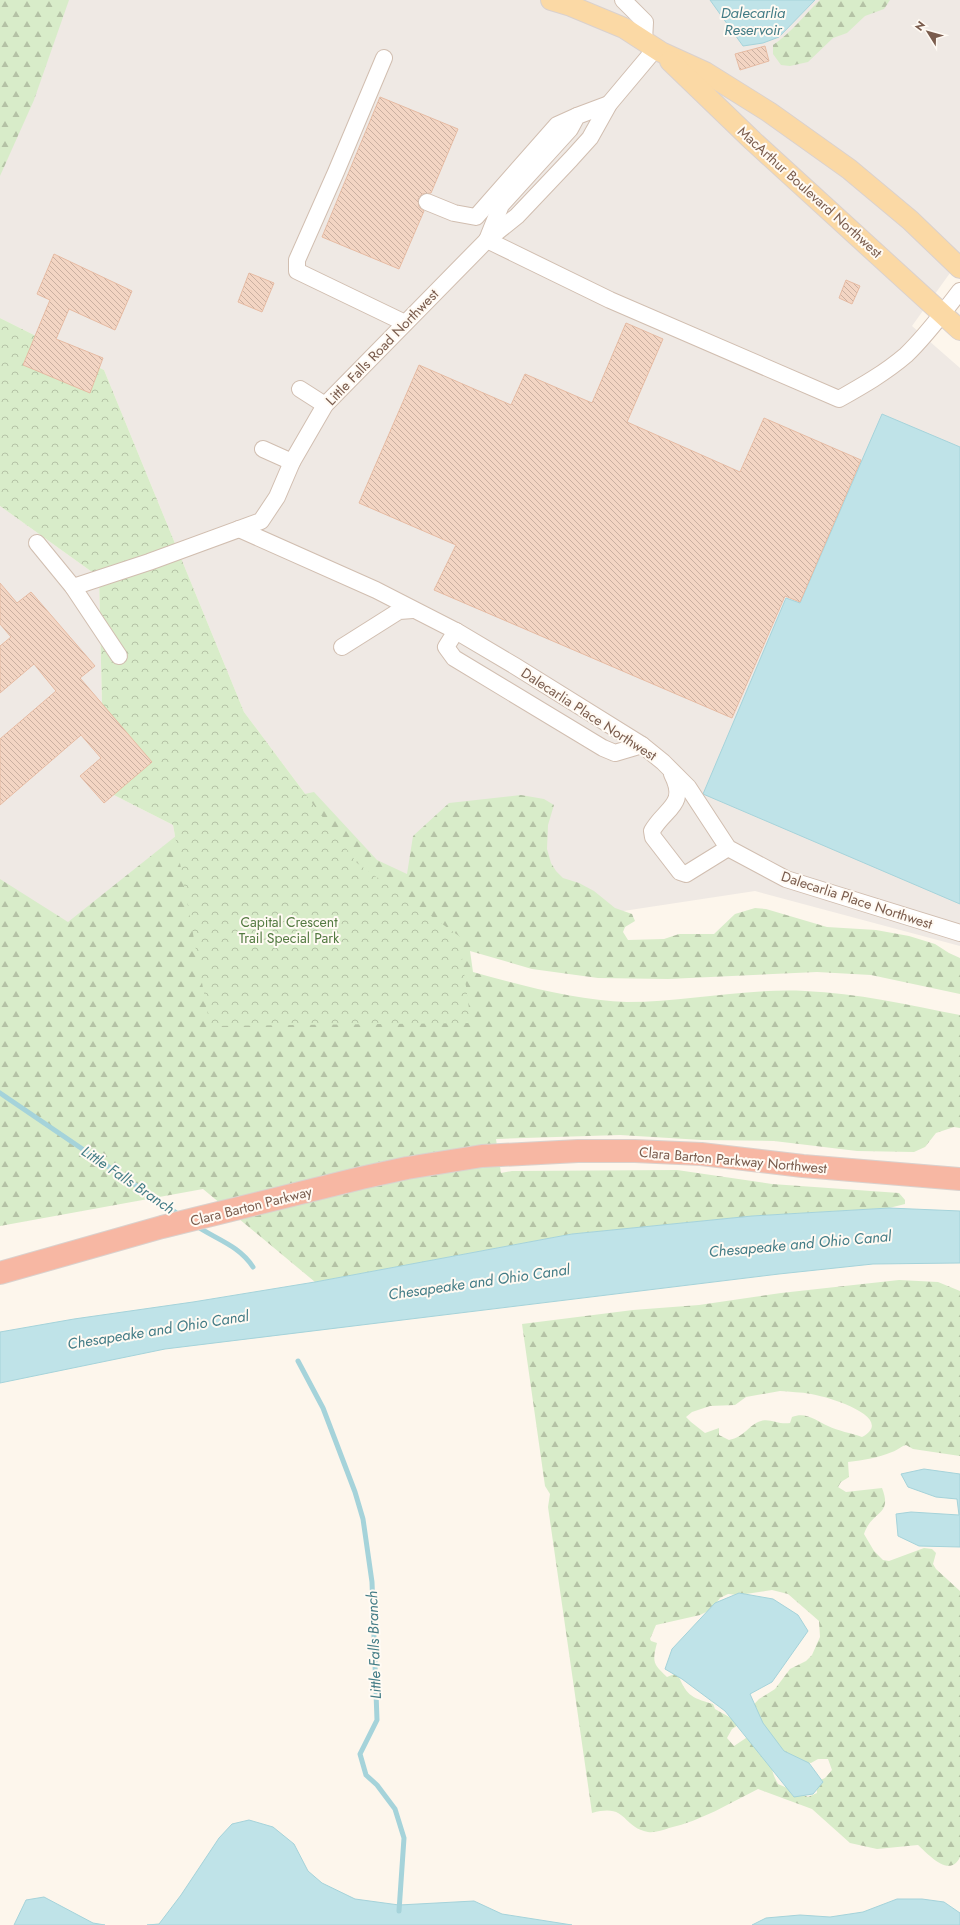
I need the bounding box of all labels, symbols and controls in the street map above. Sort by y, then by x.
water label: Dalecarlia Reservoir [721,2,786,41]
north arrow [908,12,948,52]
text: N [911,18,929,34]
street label: MacArthur Boulevard Northwest [733,122,887,263]
street label: Little Falls Road Northwest [321,284,443,410]
street label: Dalecarlia Place Northwest [517,663,661,766]
street label: Dalecarlia Place Northwest [779,866,936,934]
park label: Capital Crescent Trail Special Park [239,912,340,948]
water label: Little Falls Branch [77,1141,179,1219]
street label: Clara Barton Parkway Northwest [638,1142,828,1178]
street label: Clara Barton Parkway [188,1181,315,1231]
water label: Chesapeake and Ohio Canal [708,1225,893,1263]
water label: Chesapeake and Ohio Canal [387,1258,572,1306]
water label: Chesapeake and Ohio Canal [66,1305,251,1355]
water label: Little Falls Branch [361,1590,387,1700]

